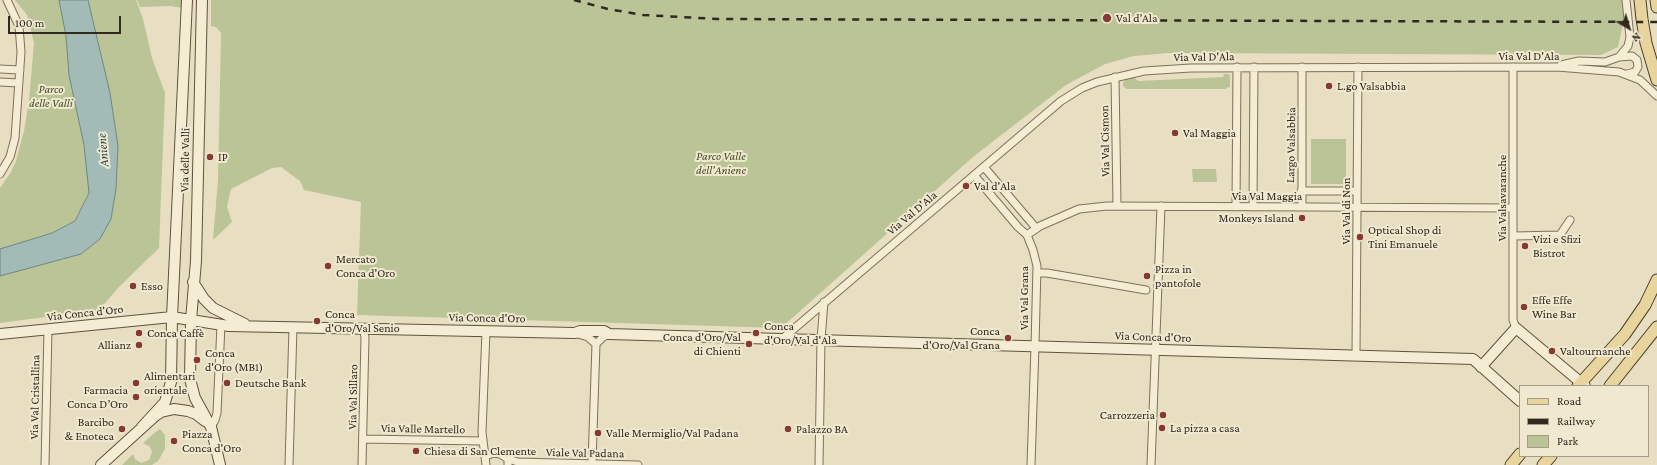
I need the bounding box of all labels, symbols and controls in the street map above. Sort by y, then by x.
scale bar [10,8,123,34]
north arrow [1609,8,1649,48]
place label: Val d’Ala [1116,11,1157,25]
marker: Val d’Ala [1101,12,1113,24]
text: 100 m [15,16,44,30]
text: N [1630,30,1643,44]
street label: Via Val D'Ala [1173,49,1235,65]
street label: Via Val D'Ala [1498,49,1560,63]
place label: L.go Valsabbia [1337,79,1406,93]
marker: L.go Valsabbia [1324,81,1334,91]
park label: Parco delle Valli [29,82,73,110]
street label: Via Val Cismon [1097,105,1113,177]
street label: Largo Valsabbia [1283,107,1299,183]
place label: Val Maggia [1183,126,1236,140]
street label: Via delle Valli [177,128,193,192]
marker: Val Maggia [1170,128,1180,138]
water label: Aniene [94,132,112,168]
park label: Parco Valle dell'Aniene [696,149,746,177]
place label: IP [218,150,228,164]
marker: IP [205,152,215,162]
street label: Via Valsavaranche [1495,155,1509,241]
street label: Via Val di Non [1339,178,1353,244]
place label: Val d'Ala [974,179,1016,193]
marker: Val d'Ala [961,181,971,191]
street label: Via Val D'Ala [884,188,940,238]
street label: Via Val Maggia [1232,189,1302,203]
place label: Monkeys Island [1219,211,1294,225]
marker: Monkeys Island [1297,213,1307,223]
place label: Optical Shop di Tini Emanuele [1368,223,1441,251]
marker: Optical Shop di Tini Emanuele [1355,232,1365,242]
place label: Vizi e Sfizi Bistrot [1533,232,1581,260]
marker: Vizi e Sfizi Bistrot [1520,241,1530,251]
place label: Mercato Conca d'Oro [336,252,395,280]
marker: Mercato Conca d'Oro [323,261,333,271]
place label: Pizza in pantofole [1155,262,1201,290]
street label: Via Val Grana [1017,266,1031,330]
marker: Pizza in pantofole [1142,271,1152,281]
place label: Esso [141,279,163,293]
marker: Esso [128,281,138,291]
place label: Effe Effe Wine Bar [1532,293,1576,321]
street label: Via Conca d'Oro [46,302,124,324]
marker: Effe Effe Wine Bar [1519,302,1529,312]
place label: Conca d'Oro/Val Senio [325,307,400,335]
street label: Via Conca d'Oro [448,310,526,326]
marker: Conca d'Oro/Val Senio [312,316,322,326]
place label: Conca d'Oro/Val d'Ala [764,319,837,347]
place label: Conca d'Oro/Val Grana [923,324,1000,352]
place label: Conca Caffè [147,326,204,340]
marker: Conca Caffè [134,328,144,338]
marker: Conca d'Oro/Val d'Ala [751,328,761,338]
street label: Via Conca d'Oro [1114,328,1192,346]
place label: Conca d'Oro/Val di Chienti [663,330,741,358]
marker: Conca d'Oro/Val Grana [1003,333,1013,343]
place label: Allianz [98,338,131,352]
marker: Conca d'Oro/Val di Chienti [744,339,754,349]
marker: Allianz [134,340,144,350]
place label: Valtournanche [1560,344,1631,358]
place label: Conca d'Oro (MB1) [205,346,263,374]
marker: Valtournanche [1547,346,1557,356]
street label: Via Val Cristallina [27,354,43,440]
marker: Conca d'Oro (MB1) [192,355,202,365]
street label: Via Val Sillaro [345,364,361,430]
place label: Alimentari orientale [144,369,195,397]
place label: Deutsche Bank [235,376,306,390]
marker: Alimentari orientale [131,378,141,388]
marker: Deutsche Bank [222,378,232,388]
place label: Farmacia Conca D’Oro [67,383,128,411]
legend [1519,385,1649,457]
marker: Farmacia Conca D’Oro [131,392,141,402]
text: Road [1557,394,1581,408]
place label: Carrozzeria [1100,408,1155,422]
marker: Carrozzeria [1158,410,1168,420]
text: Railway [1557,414,1595,428]
place label: Barcibo & Enoteca [65,415,114,443]
street label: Via Valle Martello [381,421,465,437]
place label: La pizza a casa [1170,421,1240,435]
place label: Palazzo BA [796,422,848,436]
marker: La pizza a casa [1157,423,1167,433]
marker: Barcibo & Enoteca [117,424,127,434]
marker: Palazzo BA [783,424,793,434]
place label: Valle Mermiglio/Val Padana [606,426,738,440]
place label: Piazza Conca d'Oro [182,427,241,455]
marker: Valle Mermiglio/Val Padana [593,428,603,438]
text: Park [1557,434,1578,448]
marker: Piazza Conca d'Oro [169,436,179,446]
place label: Chiesa di San Clemente [424,444,536,458]
street label: Viale Val Padana [546,445,624,461]
marker: Chiesa di San Clemente [411,446,421,456]

